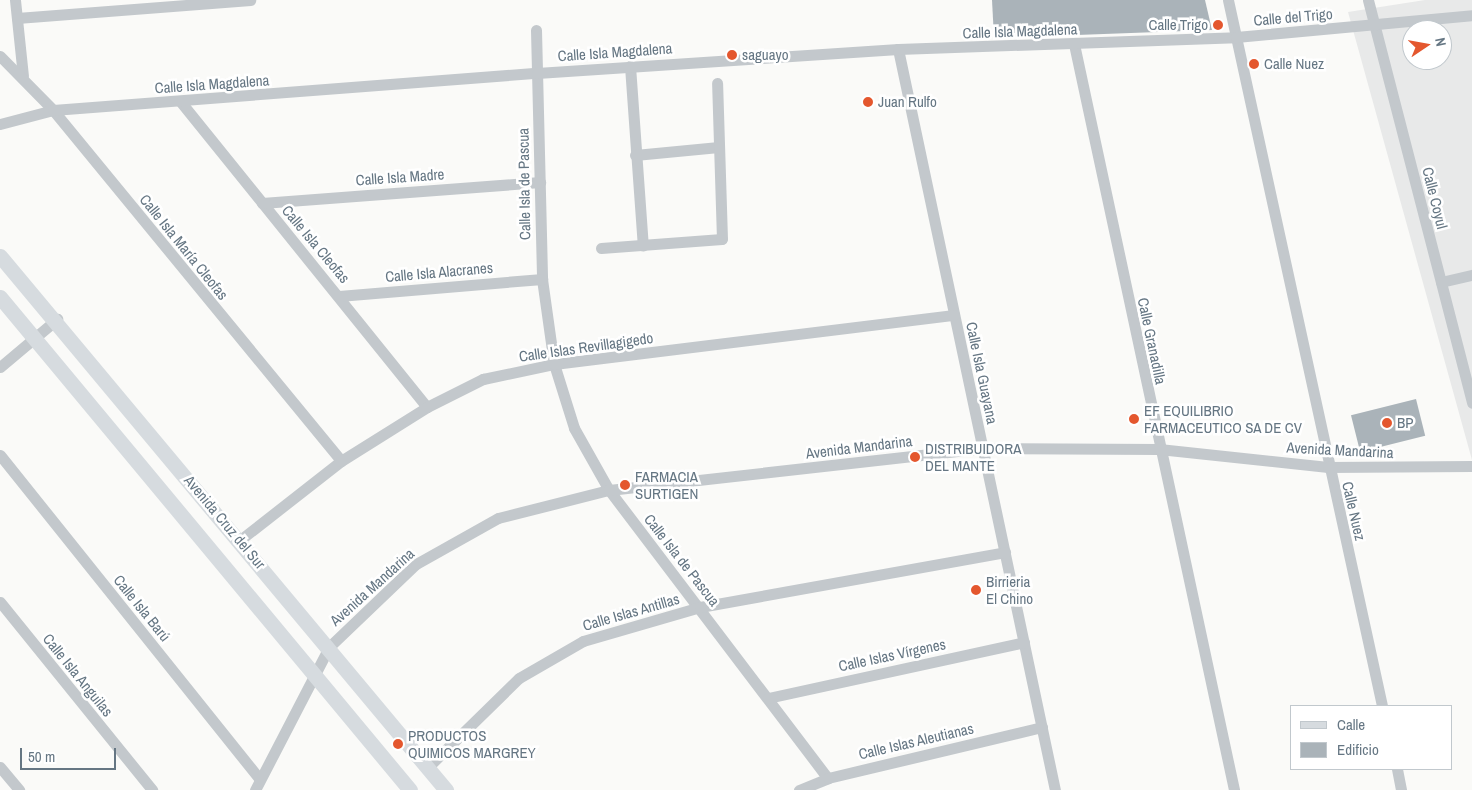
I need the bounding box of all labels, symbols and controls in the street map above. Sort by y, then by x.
street label: Calle del Trigo [1253,5,1333,29]
place label: Calle Trigo [1148,16,1208,34]
marker: Calle Trigo [1212,19,1224,31]
street label: Calle Isla Magdalena [962,20,1078,42]
north arrow [1402,20,1452,70]
text: N [1431,36,1450,48]
street label: Calle Isla Magdalena [557,39,673,65]
place label: saguayo [742,46,788,64]
marker: saguayo [726,49,738,61]
place label: Calle Nuez [1264,55,1324,73]
marker: Calle Nuez [1248,58,1260,70]
street label: Calle Isla Magdalena [154,71,270,97]
place label: Juan Rulfo [878,93,937,111]
marker: Juan Rulfo [862,96,874,108]
street label: Calle Isla de Pascua [514,128,534,240]
street label: Calle Isla Madre [355,165,445,189]
street label: Calle Coyul [1419,165,1451,231]
street label: Calle Isla María Cleofas [136,191,232,303]
street label: Calle Isla Cleofas [278,202,354,286]
street label: Calle Isla Alacranes [384,258,494,286]
street label: Calle Granadilla [1134,296,1170,386]
street label: Calle Isla Guayana [962,320,1002,426]
street label: Calle Islas Revillagigedo [518,329,654,365]
place label: EF EQUILIBRIO FARMACEUTICO SA DE CV [1144,401,1303,436]
marker: EF EQUILIBRIO FARMACEUTICO SA DE CV [1128,413,1140,425]
place label: BP [1397,414,1413,432]
marker: BP [1381,417,1393,429]
street label: Avenida Mandarina [805,432,913,462]
street label: Avenida Mandarina [1286,438,1394,462]
place label: DISTRIBUIDORA DEL MANTE [925,439,1021,474]
marker: DISTRIBUIDORA DEL MANTE [909,451,921,463]
place label: FARMACIA SURTIGEN [635,467,698,502]
street label: Avenida Cruz del Sur [181,472,269,572]
marker: FARMACIA SURTIGEN [619,479,631,491]
street label: Calle Nuez [1338,480,1370,542]
street label: Calle Isla de Pascua [640,510,724,610]
street label: Avenida Mandarina [326,544,418,630]
street label: Calle Isla Barú [110,571,174,645]
place label: Birrieria El Chino [986,572,1033,607]
marker: Birrieria El Chino [970,584,982,596]
street label: Calle Islas Antillas [580,589,682,635]
street label: Calle Isla Anguilas [39,630,117,720]
street label: Calle Islas Vírgenes [837,635,947,675]
legend [1290,705,1452,770]
text: Calle [1337,714,1365,735]
street label: Calle Islas Aleutianas [856,719,976,763]
place label: PRODUCTOS QUIMICOS MARGREY [408,726,536,761]
scale bar [22,738,119,770]
marker: PRODUCTOS QUIMICOS MARGREY [392,738,404,750]
text: Edificio [1337,739,1379,760]
text: 50 m [28,746,55,767]

